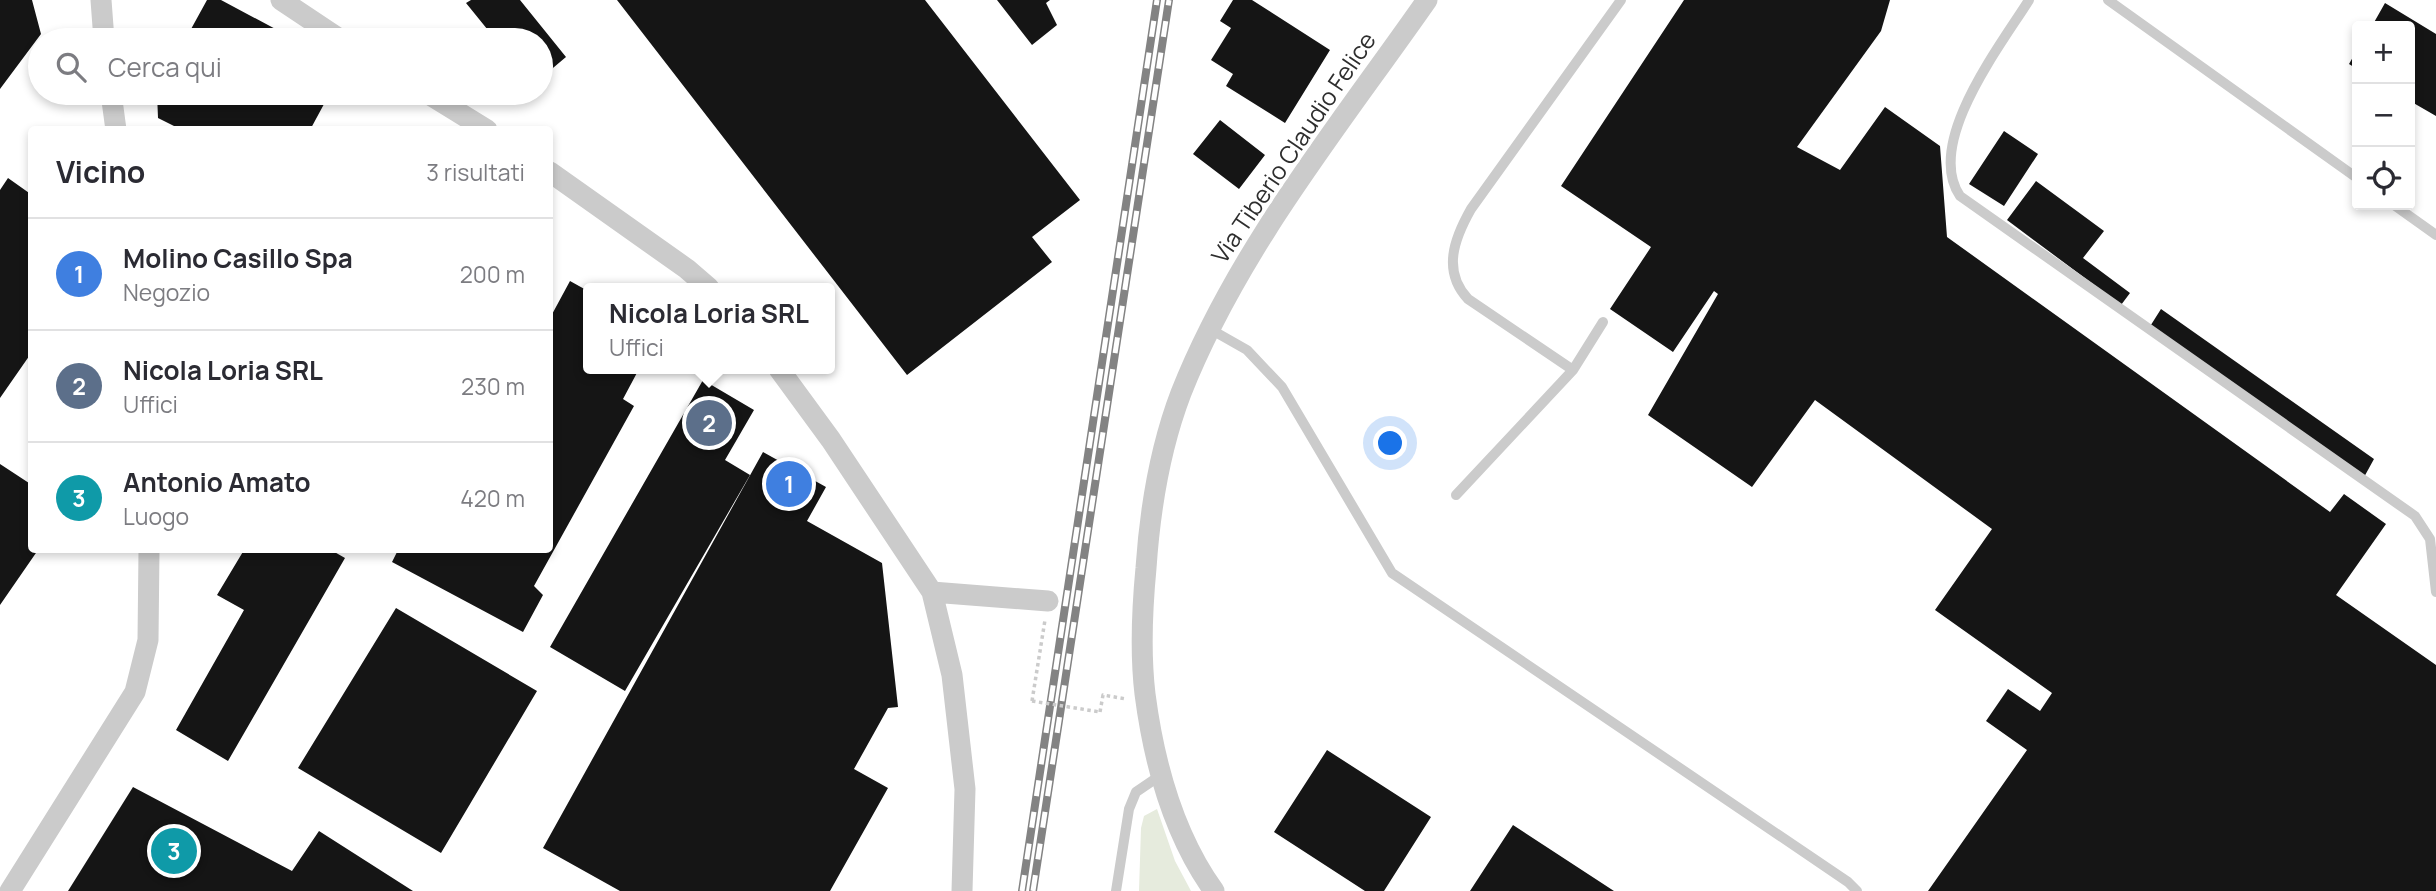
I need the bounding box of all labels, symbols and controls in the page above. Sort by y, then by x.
map controls [2352,21,2415,210]
button: + [2352,21,2415,84]
street label: Via Tiberio Claudio Felice [1203,25,1383,269]
search box [28,28,553,105]
icon: search [52,48,90,86]
text: Cerca qui [108,49,222,85]
button: − [2352,84,2415,147]
button: locate [2352,147,2415,210]
text: Vicino [56,151,145,192]
text: 3 risultati [426,156,525,188]
text: Molino Casillo Spa [123,240,353,276]
text: 1 [74,258,84,290]
text: 200 m [460,258,525,290]
text: Negozio [123,276,210,308]
popup [583,283,835,374]
text: Nicola Loria SRL [609,295,809,331]
text: Uffici [609,331,664,363]
text: Nicola Loria SRL [123,352,323,388]
text: 2 [72,370,86,402]
text: 230 m [461,370,525,402]
text: Uffici [123,388,178,420]
pin: 2 [686,397,732,449]
your location [1373,426,1407,460]
pin: 1 [766,458,812,510]
text: Antonio Amato [123,464,311,500]
text: 3 [72,482,86,514]
text: 420 m [460,482,525,514]
text: Luogo [123,500,189,532]
pin: 3 [151,825,197,877]

